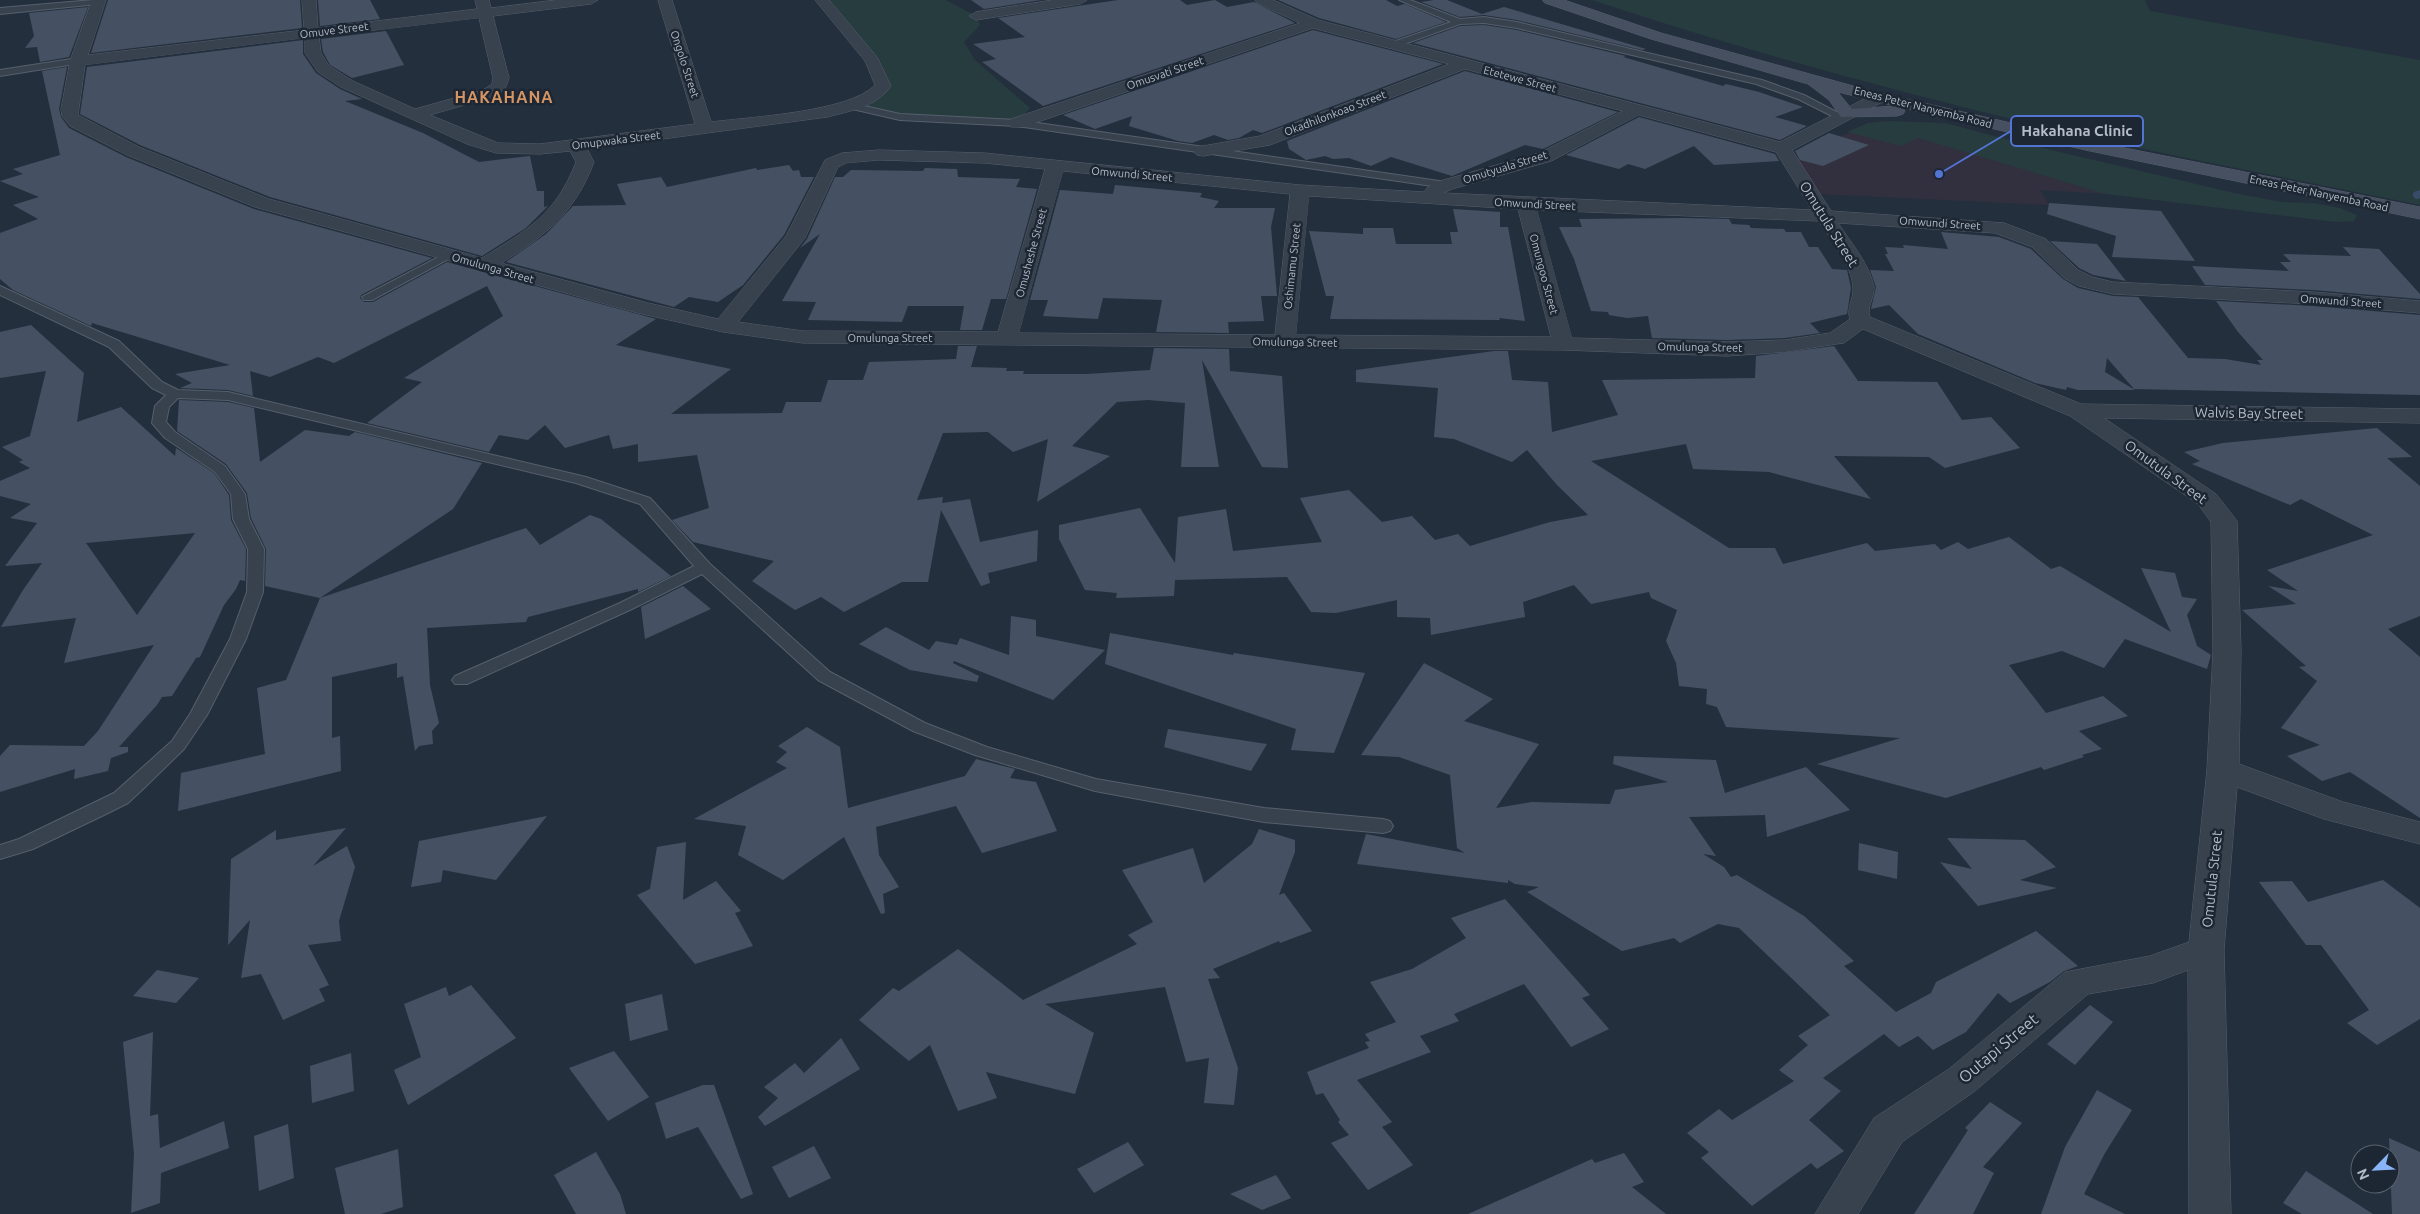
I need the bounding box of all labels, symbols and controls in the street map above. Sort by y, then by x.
street label: Omuve Street [299,20,370,40]
street label: Ongolo Street [668,29,702,100]
street label: Omusvati Street [1125,54,1206,92]
street label: Etetewe Street [1482,64,1558,95]
street label: Eneas Peter Nanyemba Road [1853,84,1993,130]
district label: HAKAHANA [454,88,554,106]
street label: Okadhilonkoao Street [1283,88,1388,138]
callout: Hakahana Clinic [2011,116,2143,146]
text: Hakahana Clinic [2021,122,2133,139]
street label: Omupwaka Street [571,129,662,151]
street label: Omutyuala Street [1461,148,1549,186]
street label: Omwundi Street [1091,164,1174,184]
street label: Eneas Peter Nanyemba Road [2249,172,2389,214]
street label: Omutula Street [1796,178,1862,270]
street label: Omwundi Street [1494,196,1577,212]
street label: Omusheshe Street [1013,206,1049,299]
street label: Omwundi Street [1899,214,1982,232]
street label: Oshimamu Street [1282,222,1303,310]
street label: Omungoo Street [1527,232,1561,316]
street label: Omulunga Street [451,251,536,286]
street label: Omwundi Street [2300,292,2383,310]
street label: Omulunga Street [848,332,933,344]
street label: Omulunga Street [1252,335,1338,349]
street label: Omulunga Street [1657,340,1743,354]
street label: Walvis Bay Street [2195,404,2304,422]
street label: Omutula Street [2122,437,2211,507]
street label: Omutula Street [2199,829,2225,928]
street label: Outapi Street [1955,1009,2042,1086]
north arrow [2350,1144,2400,1194]
text: N [2354,1166,2373,1182]

